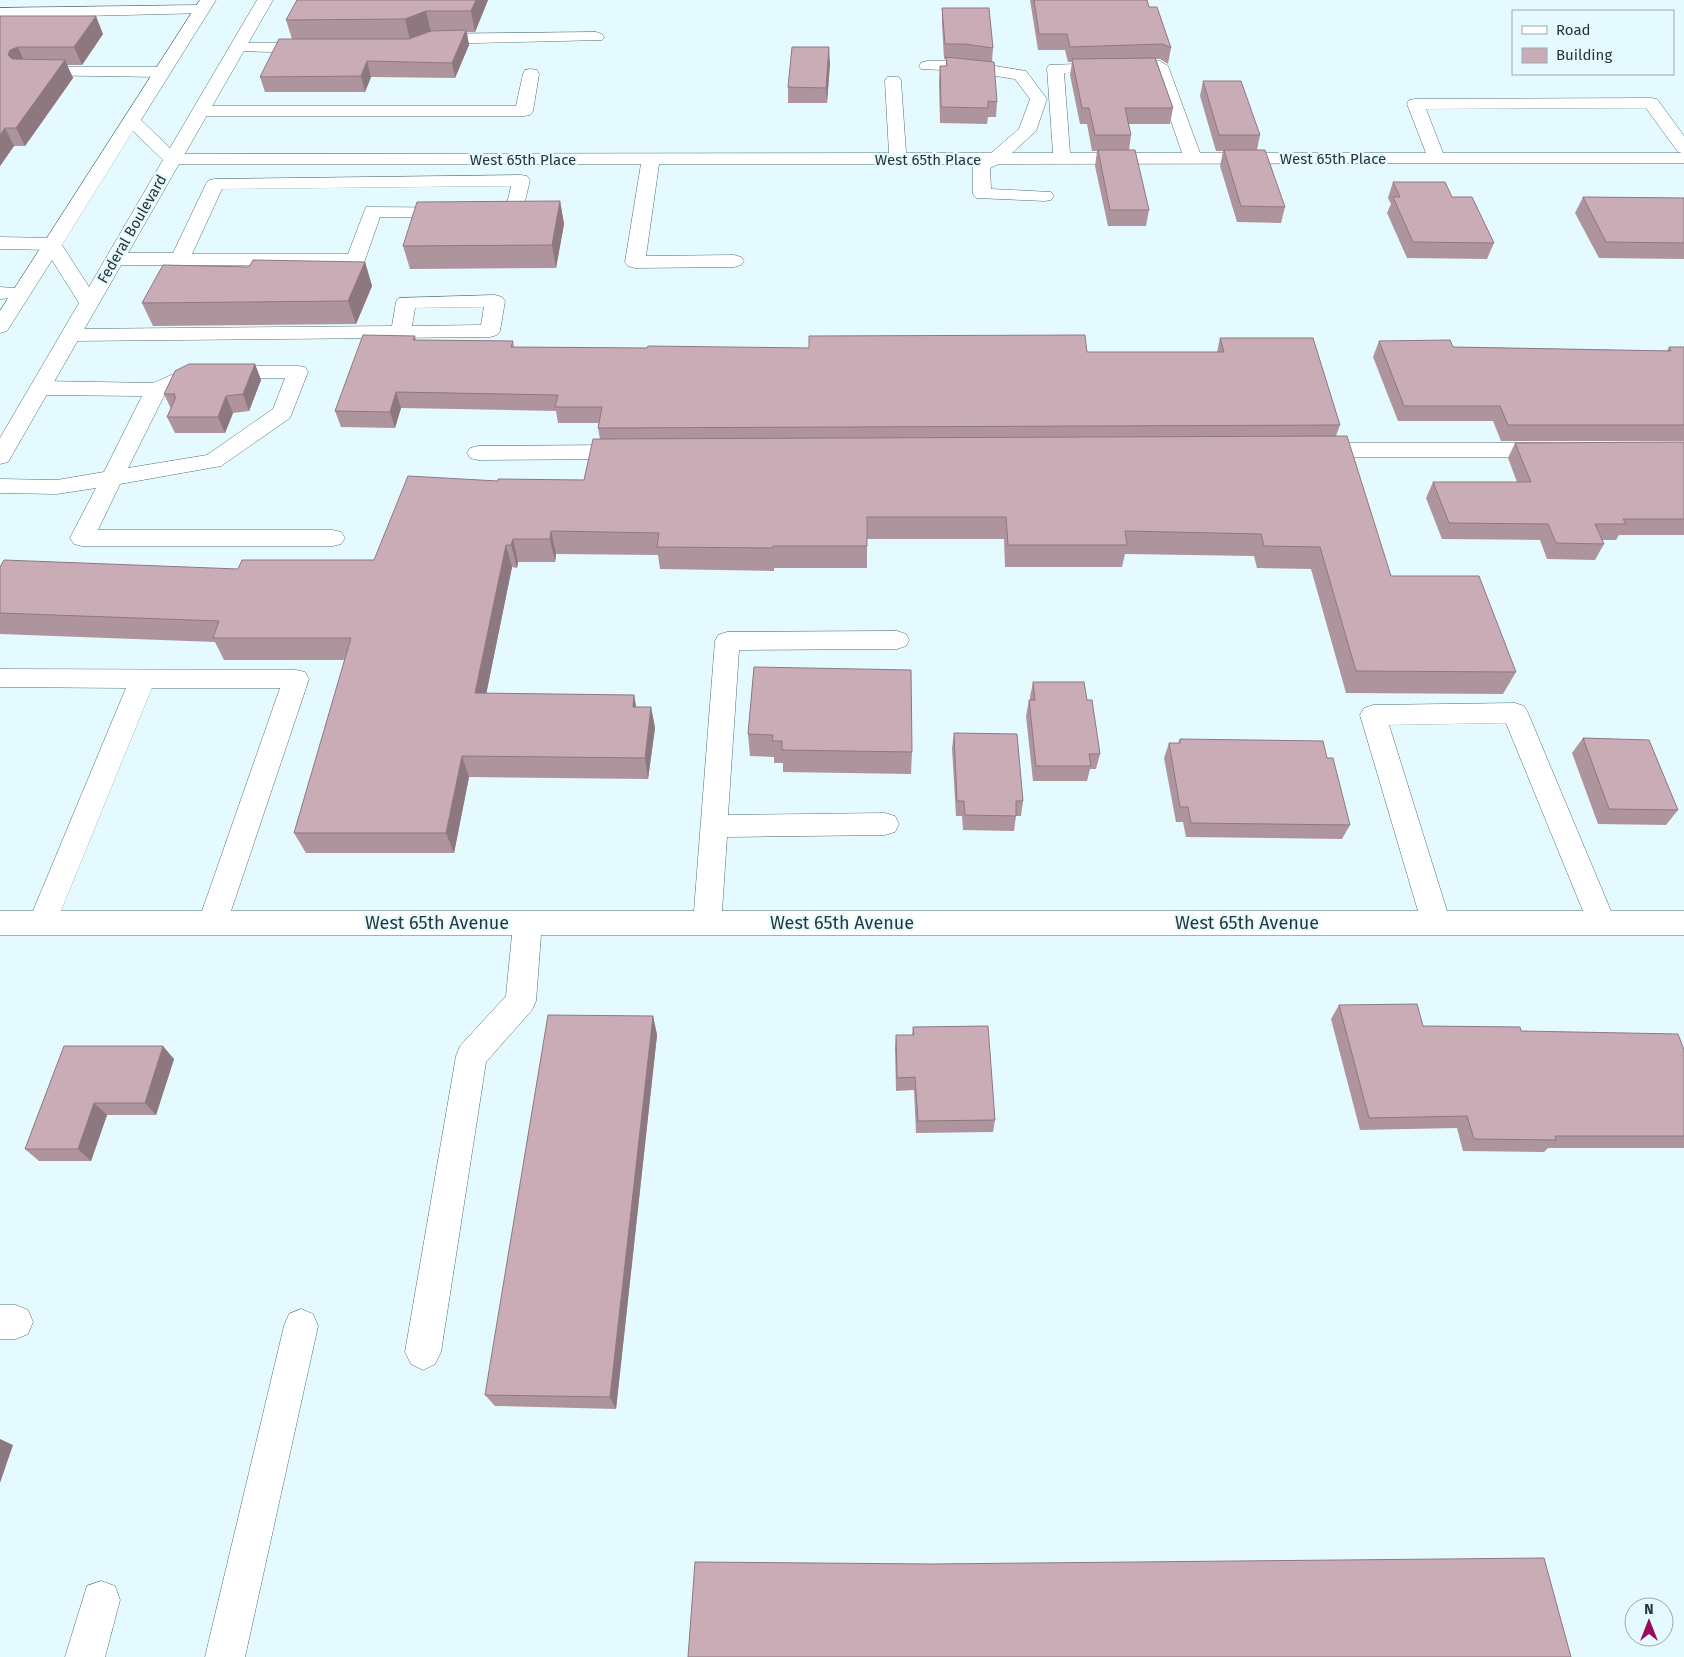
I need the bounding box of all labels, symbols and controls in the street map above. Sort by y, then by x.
legend [1512,10,1674,75]
text: Road [1556,21,1591,39]
text: Building [1556,46,1612,64]
street label: West 65th Place [1280,150,1386,168]
street label: West 65th Place [470,151,576,169]
street label: West 65th Place [875,151,981,169]
street label: Federal Boulevard [94,171,170,287]
street label: West 65th Avenue [365,912,509,934]
street label: West 65th Avenue [770,912,914,934]
street label: West 65th Avenue [1175,912,1319,934]
north arrow [1624,1597,1674,1647]
text: N [1644,1601,1654,1618]

